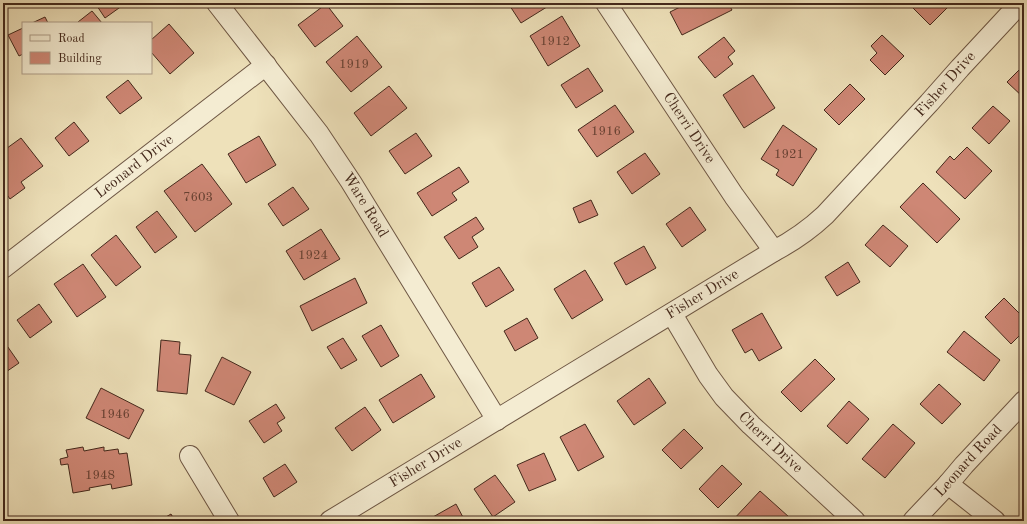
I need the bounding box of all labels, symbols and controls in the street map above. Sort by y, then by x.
legend [22,22,152,74]
text: Road [58,33,85,45]
house number: 1912 [540,35,570,48]
street label: Fisher Drive [912,49,979,120]
text: Building [58,53,102,65]
house number: 1919 [339,58,369,71]
street label: Cherri Drive [660,90,718,166]
house number: 1916 [591,125,621,138]
street label: Leonard Drive [93,132,176,201]
house number: 1921 [774,148,804,161]
street label: Ware Road [340,170,391,240]
house number: 7603 [183,191,213,204]
house number: 1924 [298,249,328,262]
street label: Fisher Drive [664,267,742,322]
house number: 1946 [100,408,130,421]
street label: Cherri Drive [735,409,805,476]
street label: Leonard Road [932,422,1005,500]
street label: Fisher Drive [387,435,465,491]
house number: 1948 [85,469,115,482]

